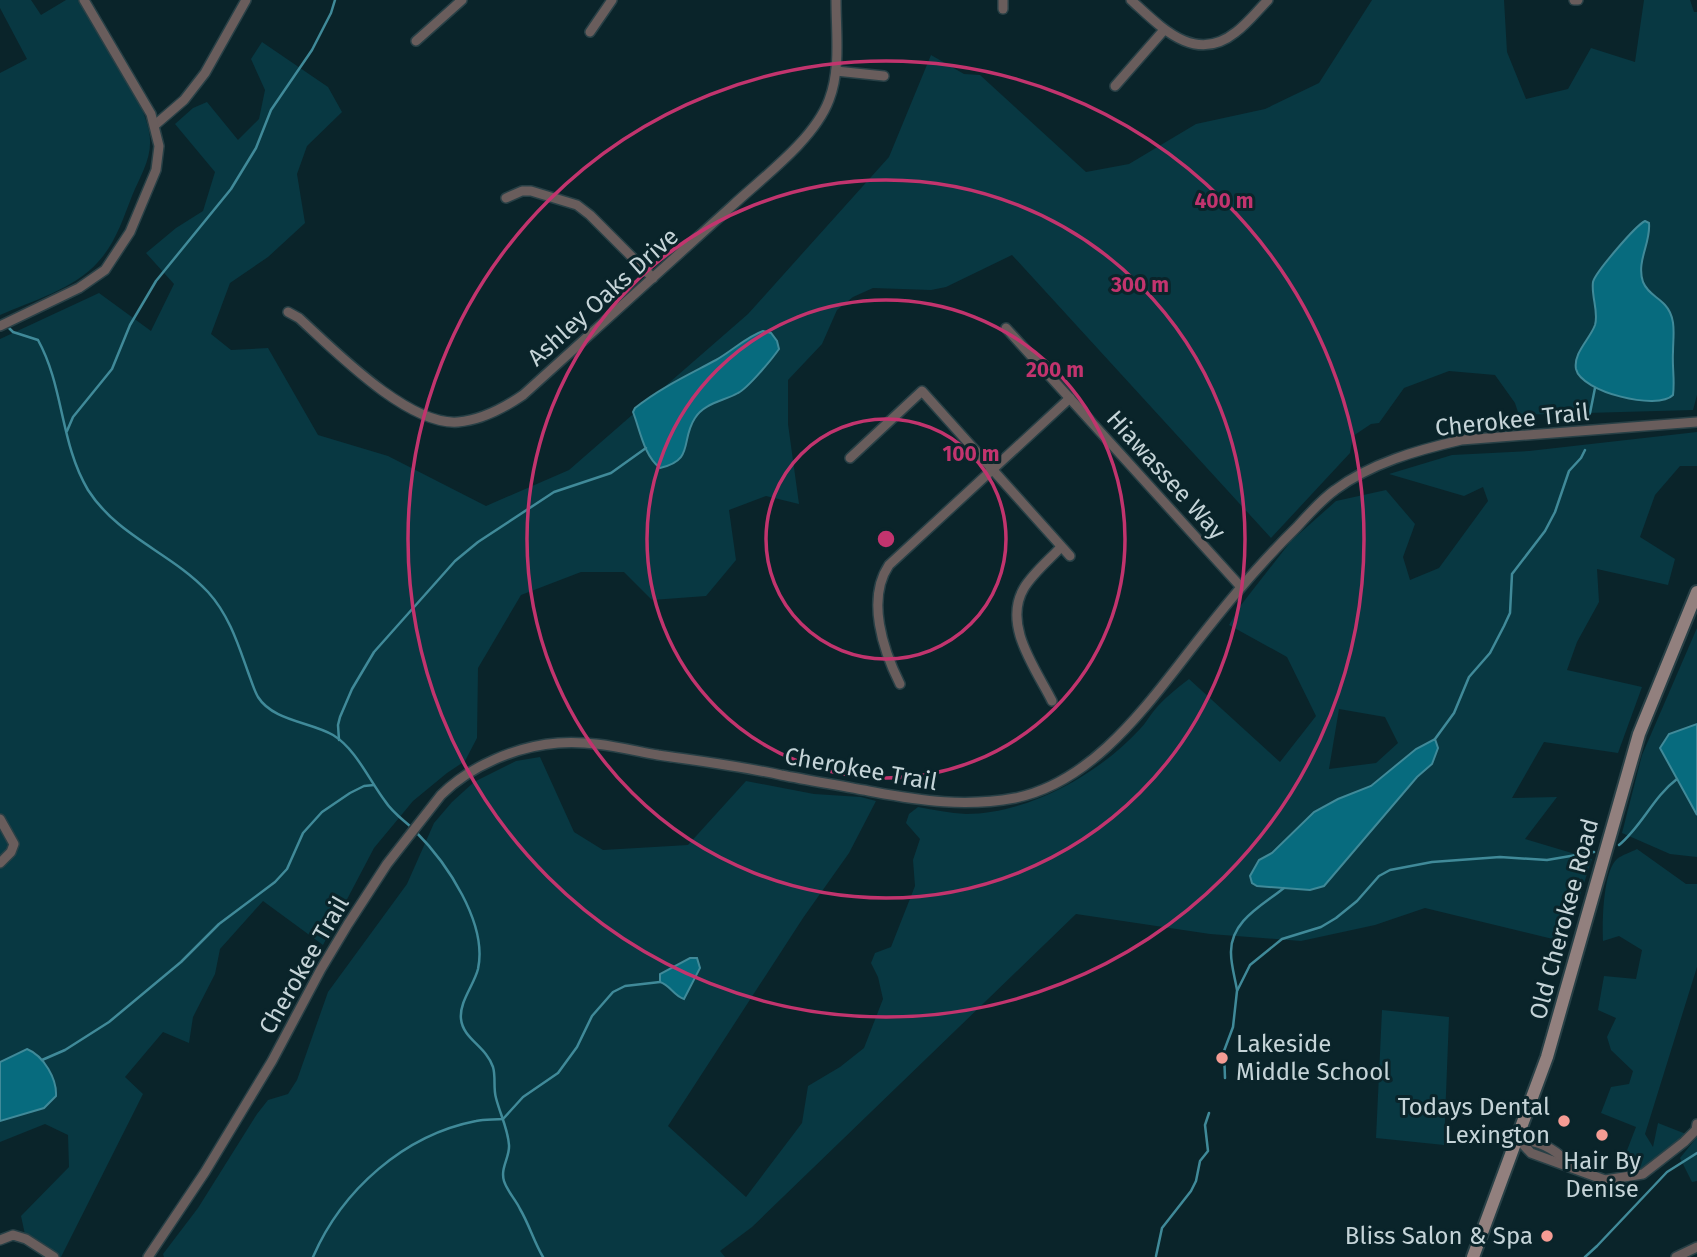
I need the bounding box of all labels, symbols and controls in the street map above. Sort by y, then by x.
text: 400 m [1194,188,1254,214]
street label: Ashley Oaks Drive [522,222,684,372]
text: 300 m [1110,272,1169,298]
text: 200 m [1026,357,1084,383]
street label: Cherokee Trail [1434,398,1590,442]
street label: Hiawassee Way [1101,405,1231,545]
text: 100 m [942,441,1000,467]
centre of rings [874,527,898,551]
street label: Cherokee Trail [783,742,939,796]
street label: Old Cherokee Road [1524,815,1604,1023]
street label: Cherokee Trail [253,891,355,1039]
place label: Lakeside Middle School [1236,1030,1390,1086]
marker: Lakeside Middle School [1214,1050,1230,1066]
place label: Todays Dental Lexington [1398,1093,1550,1149]
marker: Todays Dental Lexington [1556,1113,1572,1129]
marker: Hair By Denise [1594,1127,1610,1143]
place label: Hair By Denise [1563,1147,1641,1203]
place label: Bliss Salon & Spa [1345,1222,1533,1250]
marker: Bliss Salon & Spa [1539,1228,1555,1244]

